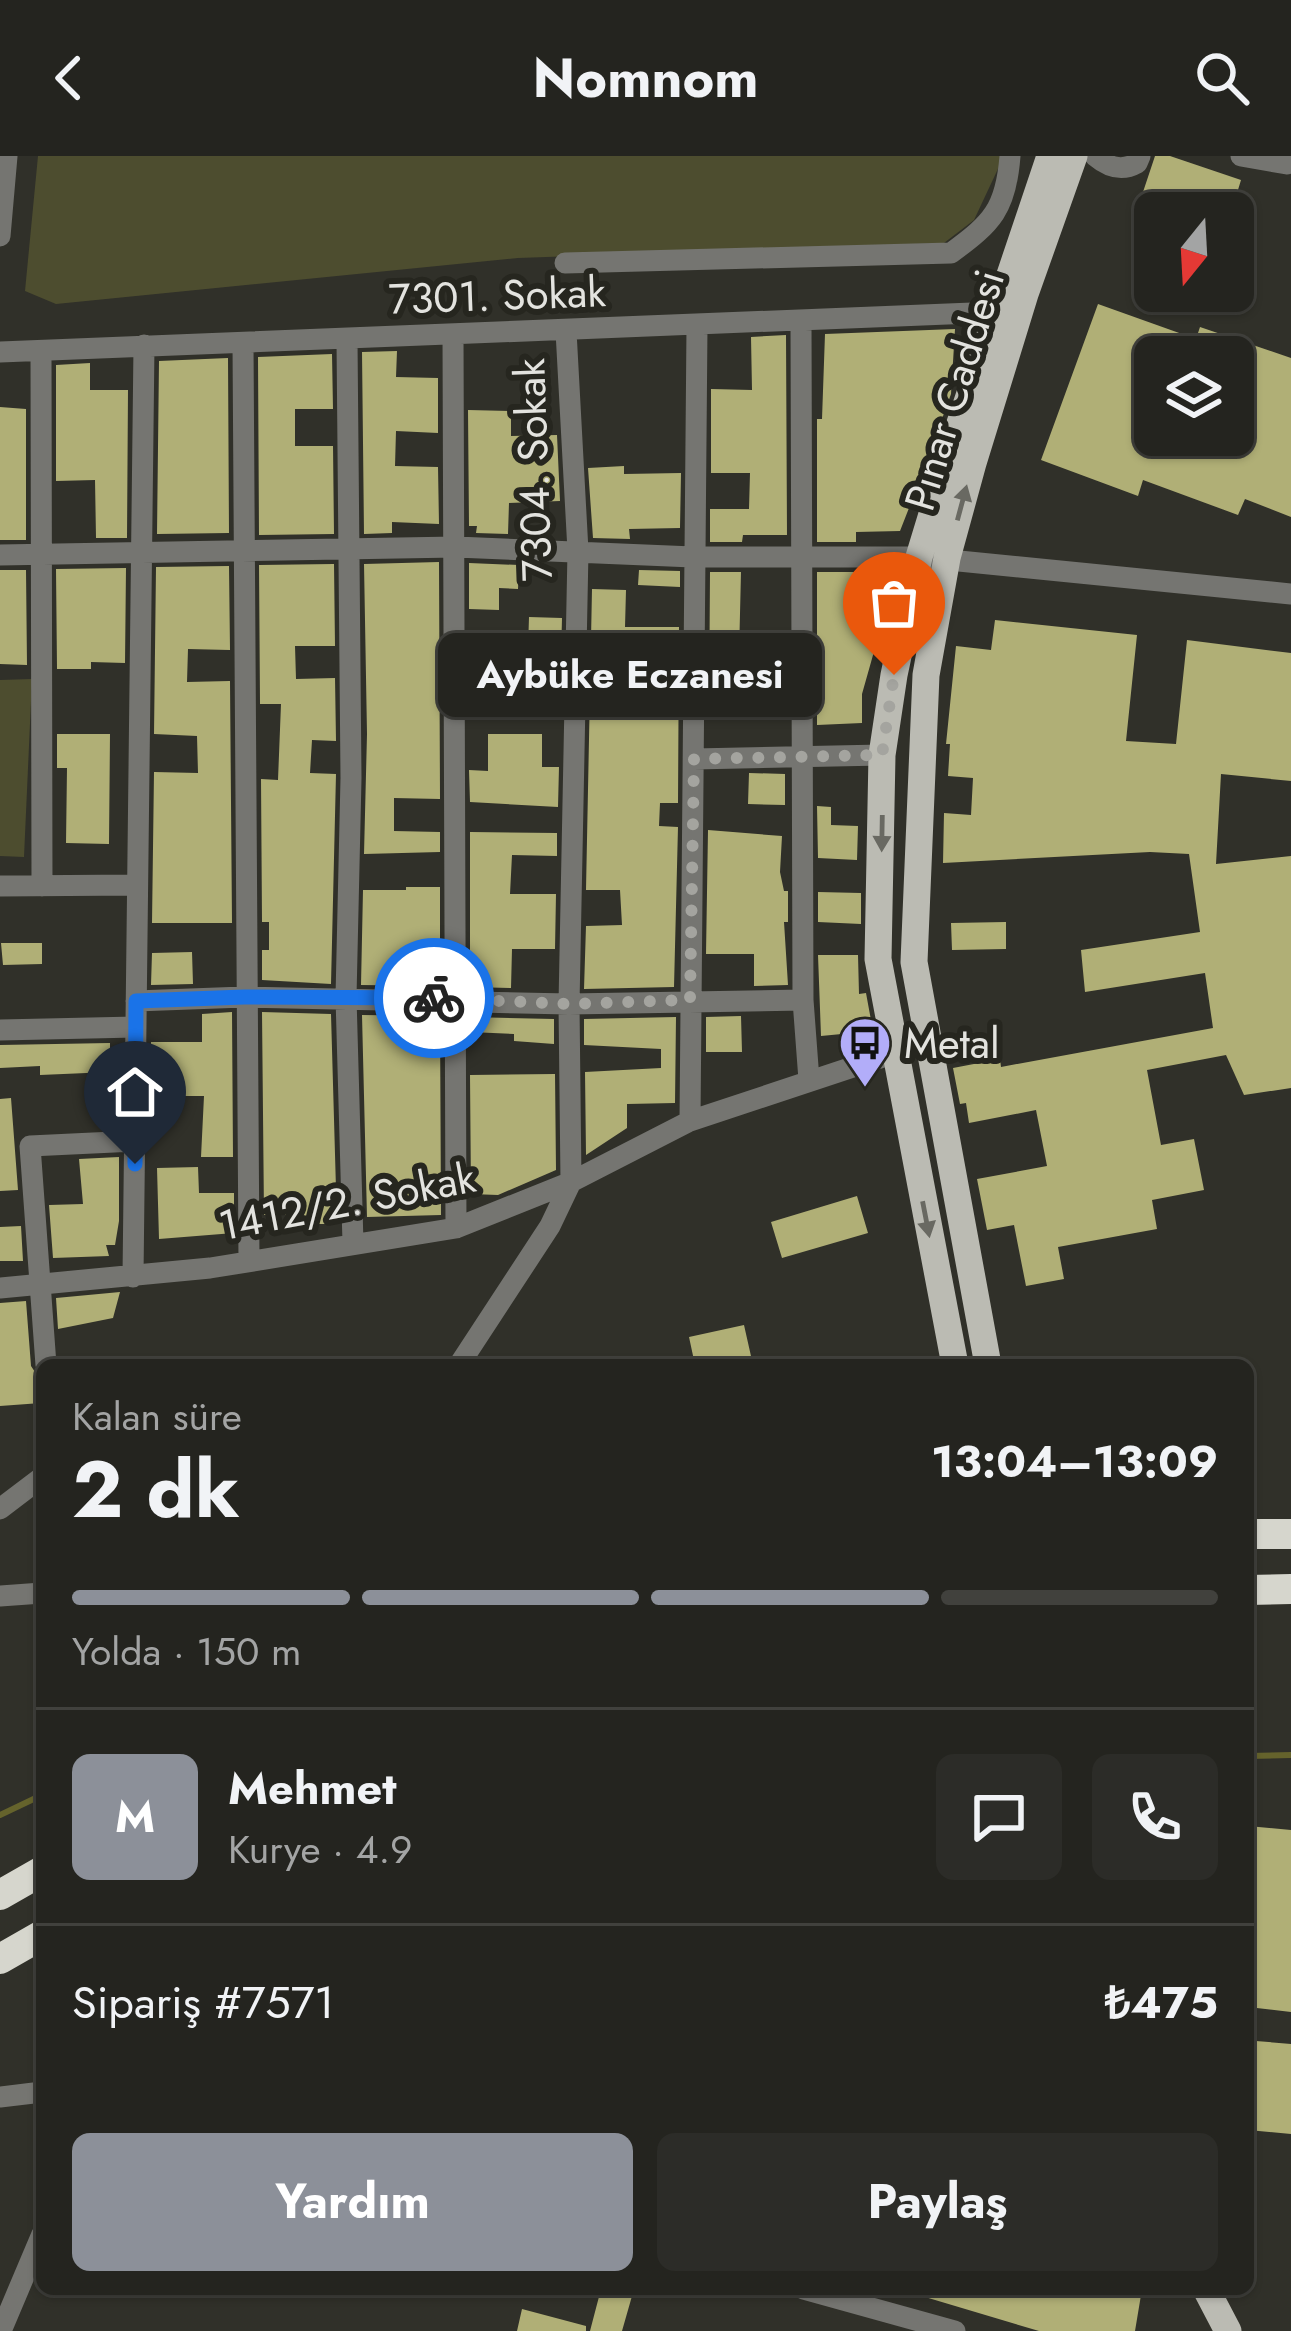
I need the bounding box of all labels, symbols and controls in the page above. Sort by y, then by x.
text: Nomnom [532,39,759,117]
icon: back [36,45,102,111]
icon: search [1189,45,1255,111]
north arrow [1134,192,1254,312]
map controls [1134,192,1254,456]
street label: 7301. Sokak [387,261,607,330]
street label: Pınar Caddesi [889,262,1020,518]
button: layers [1134,336,1254,456]
street label: 7304. Sokak [499,357,568,582]
one-way arrow [954,484,972,520]
pin [843,552,945,675]
icon: bag [861,570,927,636]
callout: Aybüke Eczanesi [438,633,822,717]
text: Aybüke Eczanesi [477,646,783,703]
one-way arrow [872,815,891,853]
courier [374,938,494,1058]
icon: bike [401,965,467,1031]
place label: Metal [904,1013,1000,1074]
bus stop icon: Metal [837,1015,893,1089]
pin [84,1041,186,1164]
icon: home [102,1059,168,1125]
street label: 1412/2. Sokak [214,1147,481,1256]
one-way arrow [917,1201,936,1238]
text: Kalan süre [72,1388,242,1445]
text: 13:04–13:09 [931,1429,1218,1494]
text: 2 dk [72,1434,240,1546]
text: Yolda · 150 m [72,1623,301,1680]
button: chat [936,1754,1062,1880]
button: phone [1092,1754,1218,1880]
text: Mehmet [228,1756,396,1821]
text: M [115,1784,155,1849]
text: Kurye · 4.9 [228,1821,413,1878]
text: Sipariş #7571 [72,1970,335,2035]
text: ₺475 [1105,1970,1218,2035]
button: Yardım [72,2133,633,2271]
button: Paylaş [657,2133,1218,2271]

